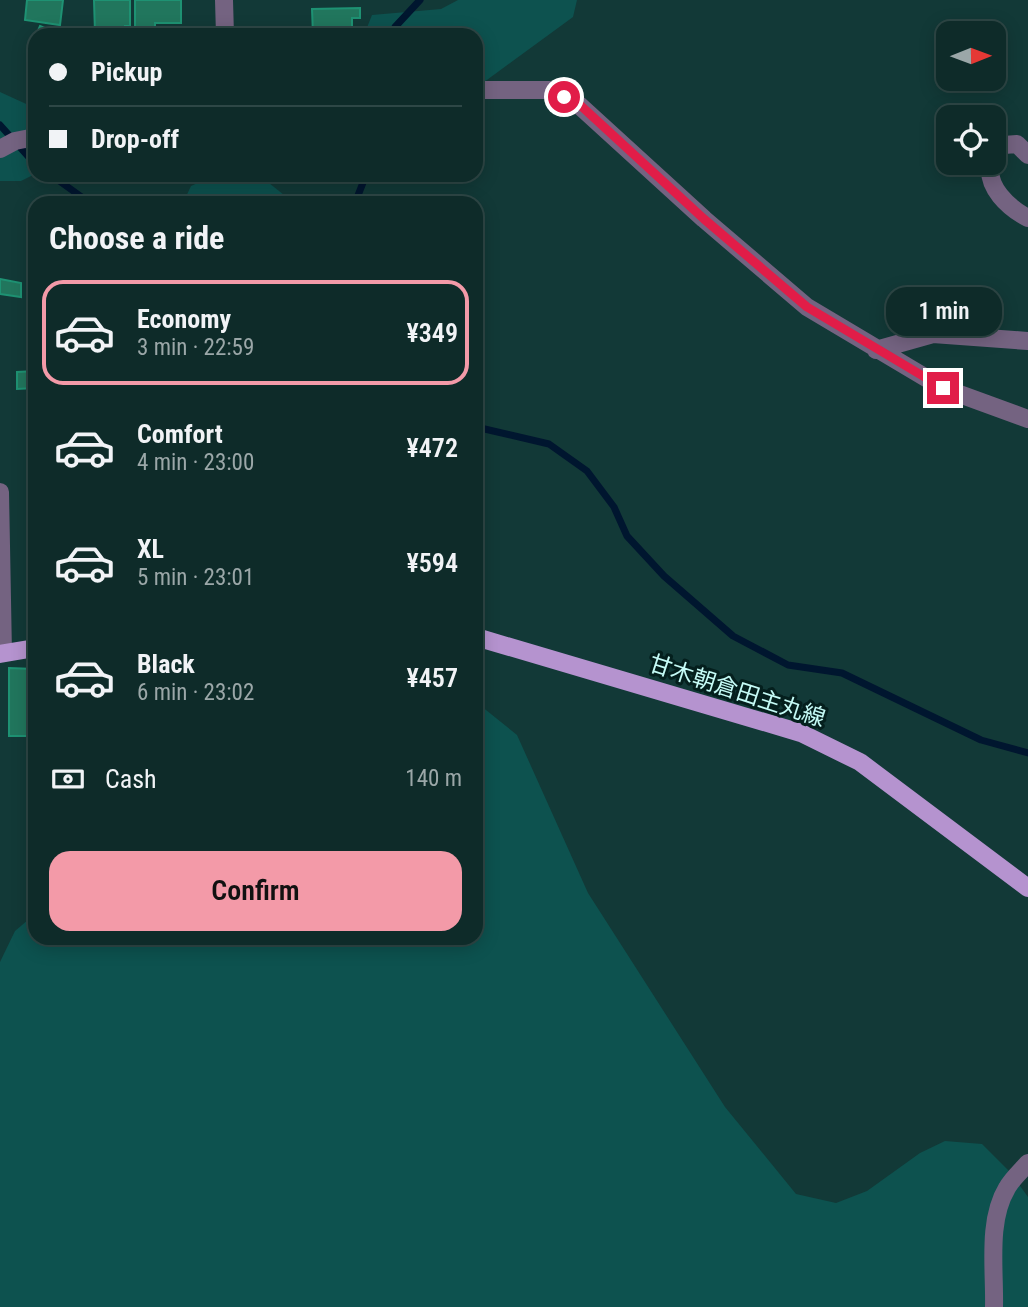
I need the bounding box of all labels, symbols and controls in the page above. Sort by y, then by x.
north arrow [936,21,1006,91]
map controls [936,21,1006,175]
text: Pickup [91,57,162,87]
route start [548,81,580,113]
button: locate [936,105,1006,175]
text: Drop-off [91,124,179,154]
text: Choose a ride [49,219,224,257]
callout: 1 min [885,286,1001,336]
text: 1 min [919,298,969,325]
icon: car [53,301,116,364]
text: Economy [137,304,231,334]
text: ¥349 [406,318,458,348]
text: 3 min · 22:59 [137,334,254,361]
route end [927,372,959,404]
icon: car [53,416,116,479]
text: Comfort [137,419,223,449]
text: ¥472 [406,433,458,463]
text: 4 min · 23:00 [137,449,254,476]
icon: car [53,531,116,594]
text: XL [137,534,164,564]
text: ¥594 [406,548,458,578]
text: 5 min · 23:01 [137,564,254,591]
icon: car [53,646,116,709]
text: Black [137,649,195,679]
street label: 甘木朝倉田主丸線 [645,650,829,732]
text: ¥457 [406,663,458,693]
text: 6 min · 23:02 [137,679,254,706]
icon: cash [49,760,87,798]
text: Cash [105,764,157,794]
text: 140 m [405,765,462,792]
button: Confirm [49,851,462,931]

